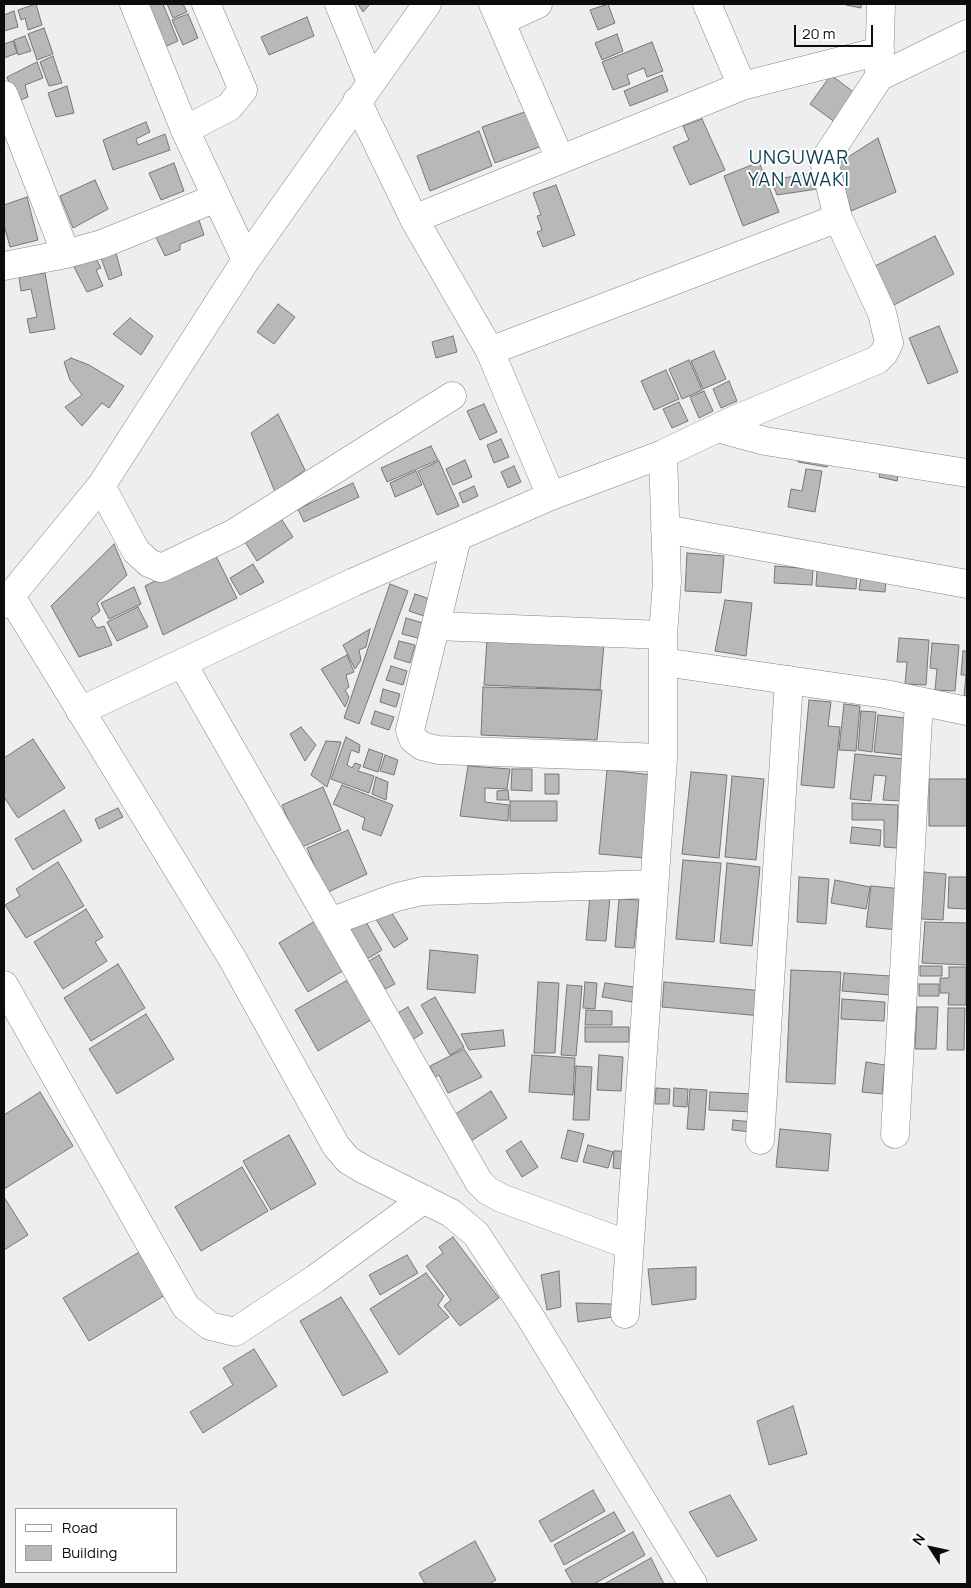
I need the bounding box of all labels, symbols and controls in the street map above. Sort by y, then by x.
scale bar [796,15,875,47]
text: 20 m [802,23,835,44]
district label: UNGUWAR YAN AWAKI [747,148,851,192]
legend [15,1508,178,1573]
text: Road [62,1517,98,1538]
north arrow [906,1523,956,1573]
text: N [908,1530,929,1549]
text: Building [62,1542,117,1563]

